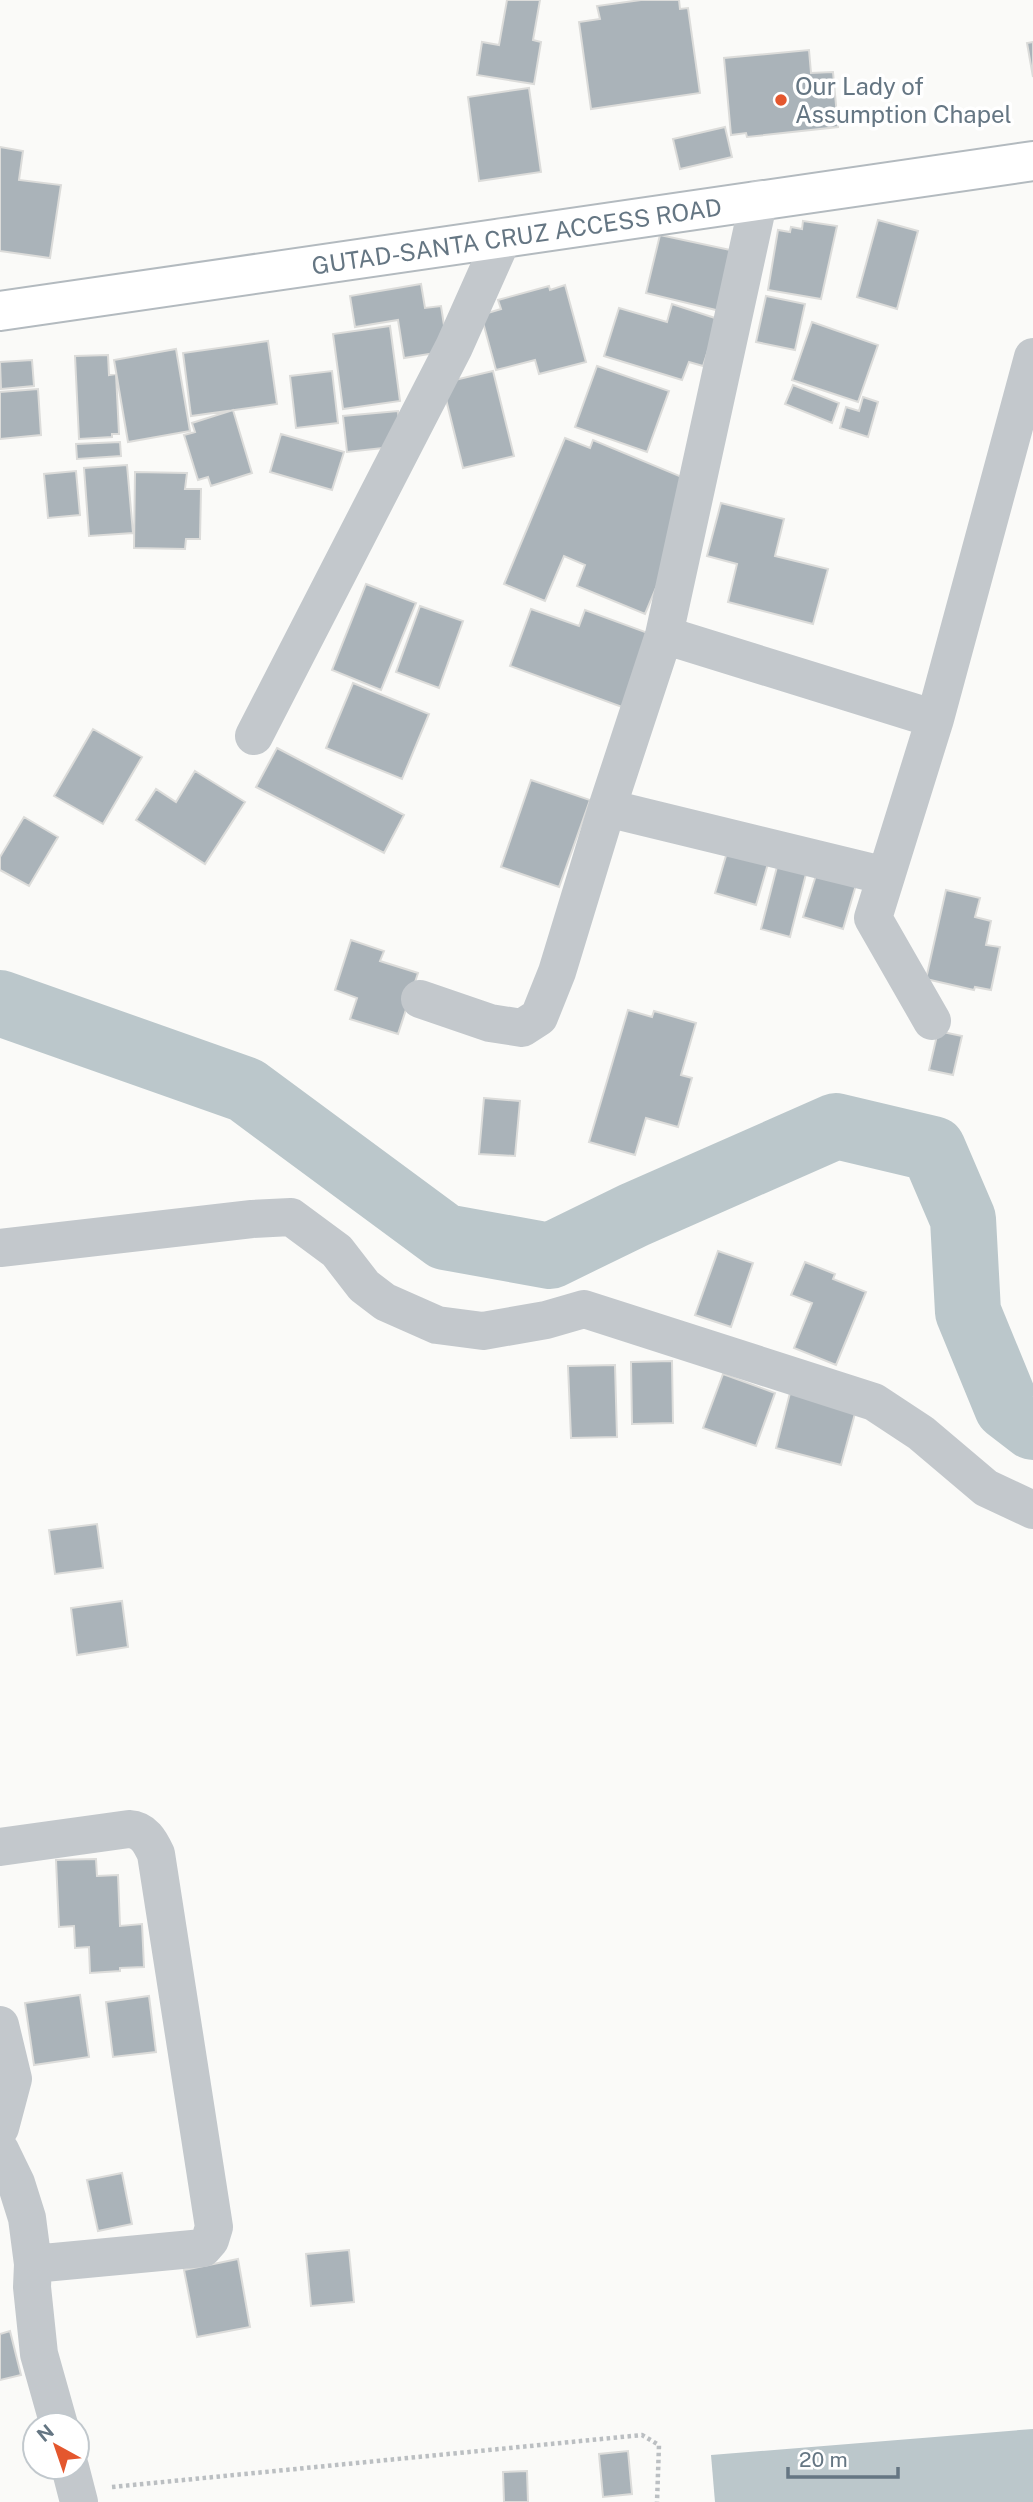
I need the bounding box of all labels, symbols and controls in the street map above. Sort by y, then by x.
place label: Our Lady of Assumption Chapel [795,72,1012,128]
marker: Our Lady of Assumption Chapel [773,92,789,108]
street label: GUTAD-SANTA CRUZ ACCESS ROAD [310,192,723,280]
north arrow [21,2411,91,2481]
text: N [32,2420,58,2446]
scale bar [788,2436,898,2480]
text: 20 m [799,2447,848,2472]

